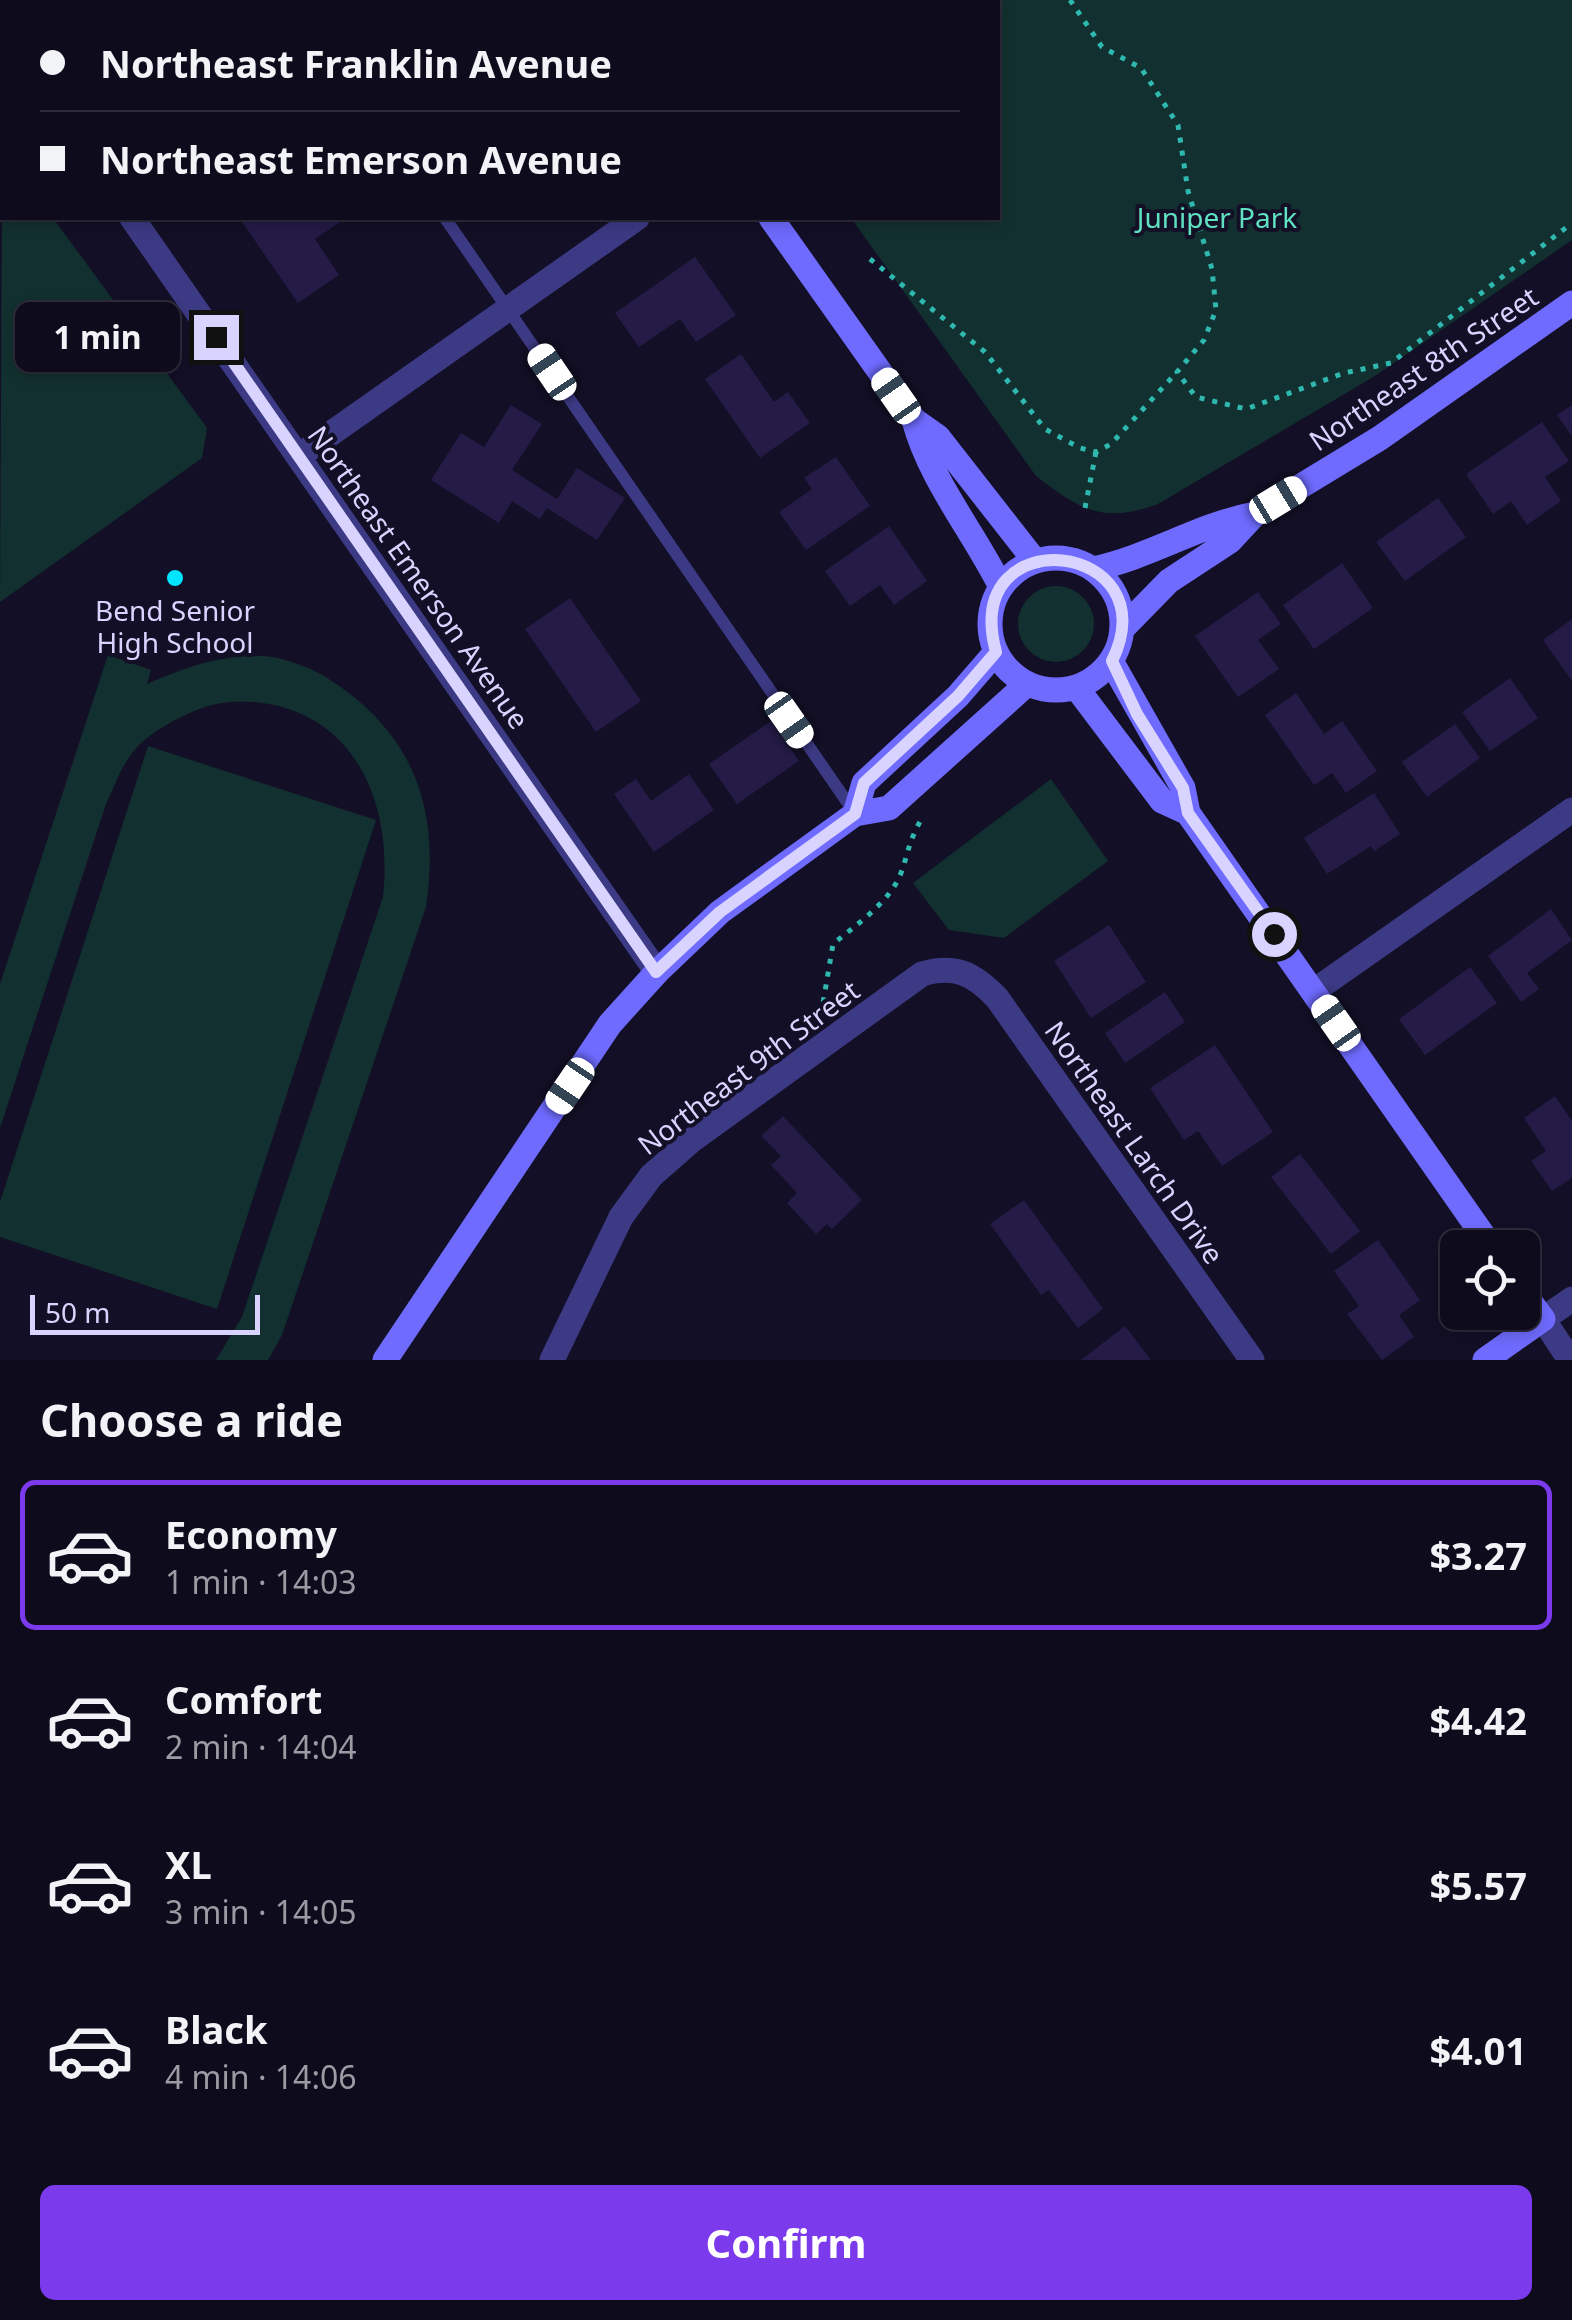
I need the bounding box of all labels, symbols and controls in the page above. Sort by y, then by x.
text: Northeast Franklin Avenue [100,37,612,89]
text: Northeast Emerson Avenue [100,133,622,185]
park label: Juniper Park [1134,198,1297,236]
street label: Northeast 8th Street [1301,277,1545,459]
callout: 1 min [16,302,181,372]
text: 1 min [53,315,142,358]
route end [194,315,239,360]
car [523,339,581,405]
car [867,363,925,429]
street label: Northeast Emerson Avenue [300,418,538,736]
car [1245,472,1311,528]
marker: Bend Senior High School [164,567,186,589]
place label: Bend Senior High School [95,591,255,661]
car [760,687,818,753]
route start [1252,912,1297,957]
street label: Northeast 9th Street [629,971,867,1163]
car [1307,990,1365,1056]
street label: Northeast Larch Drive [1037,1013,1233,1271]
car [541,1053,599,1119]
map controls [1440,1230,1540,1330]
button: locate [1440,1230,1540,1330]
scale bar [30,1290,260,1334]
text: 50 m [45,1293,111,1331]
text: Choose a ride [40,1389,343,1450]
text: Economy [165,1508,337,1560]
icon: car [45,1510,135,1600]
text: $3.27 [1429,1529,1527,1581]
text: 1 min · 14:03 [165,1560,357,1603]
text: Comfort [165,1673,322,1725]
icon: car [45,1675,135,1765]
text: $4.42 [1429,1694,1527,1746]
text: 2 min · 14:04 [165,1725,357,1768]
text: XL [165,1838,212,1890]
icon: car [45,1840,135,1930]
text: $5.57 [1429,1859,1527,1911]
text: 3 min · 14:05 [165,1890,357,1933]
text: Black [165,2003,268,2055]
icon: car [45,2005,135,2095]
text: $4.01 [1429,2024,1527,2076]
text: 4 min · 14:06 [165,2055,357,2098]
button: Confirm [40,2185,1532,2300]

